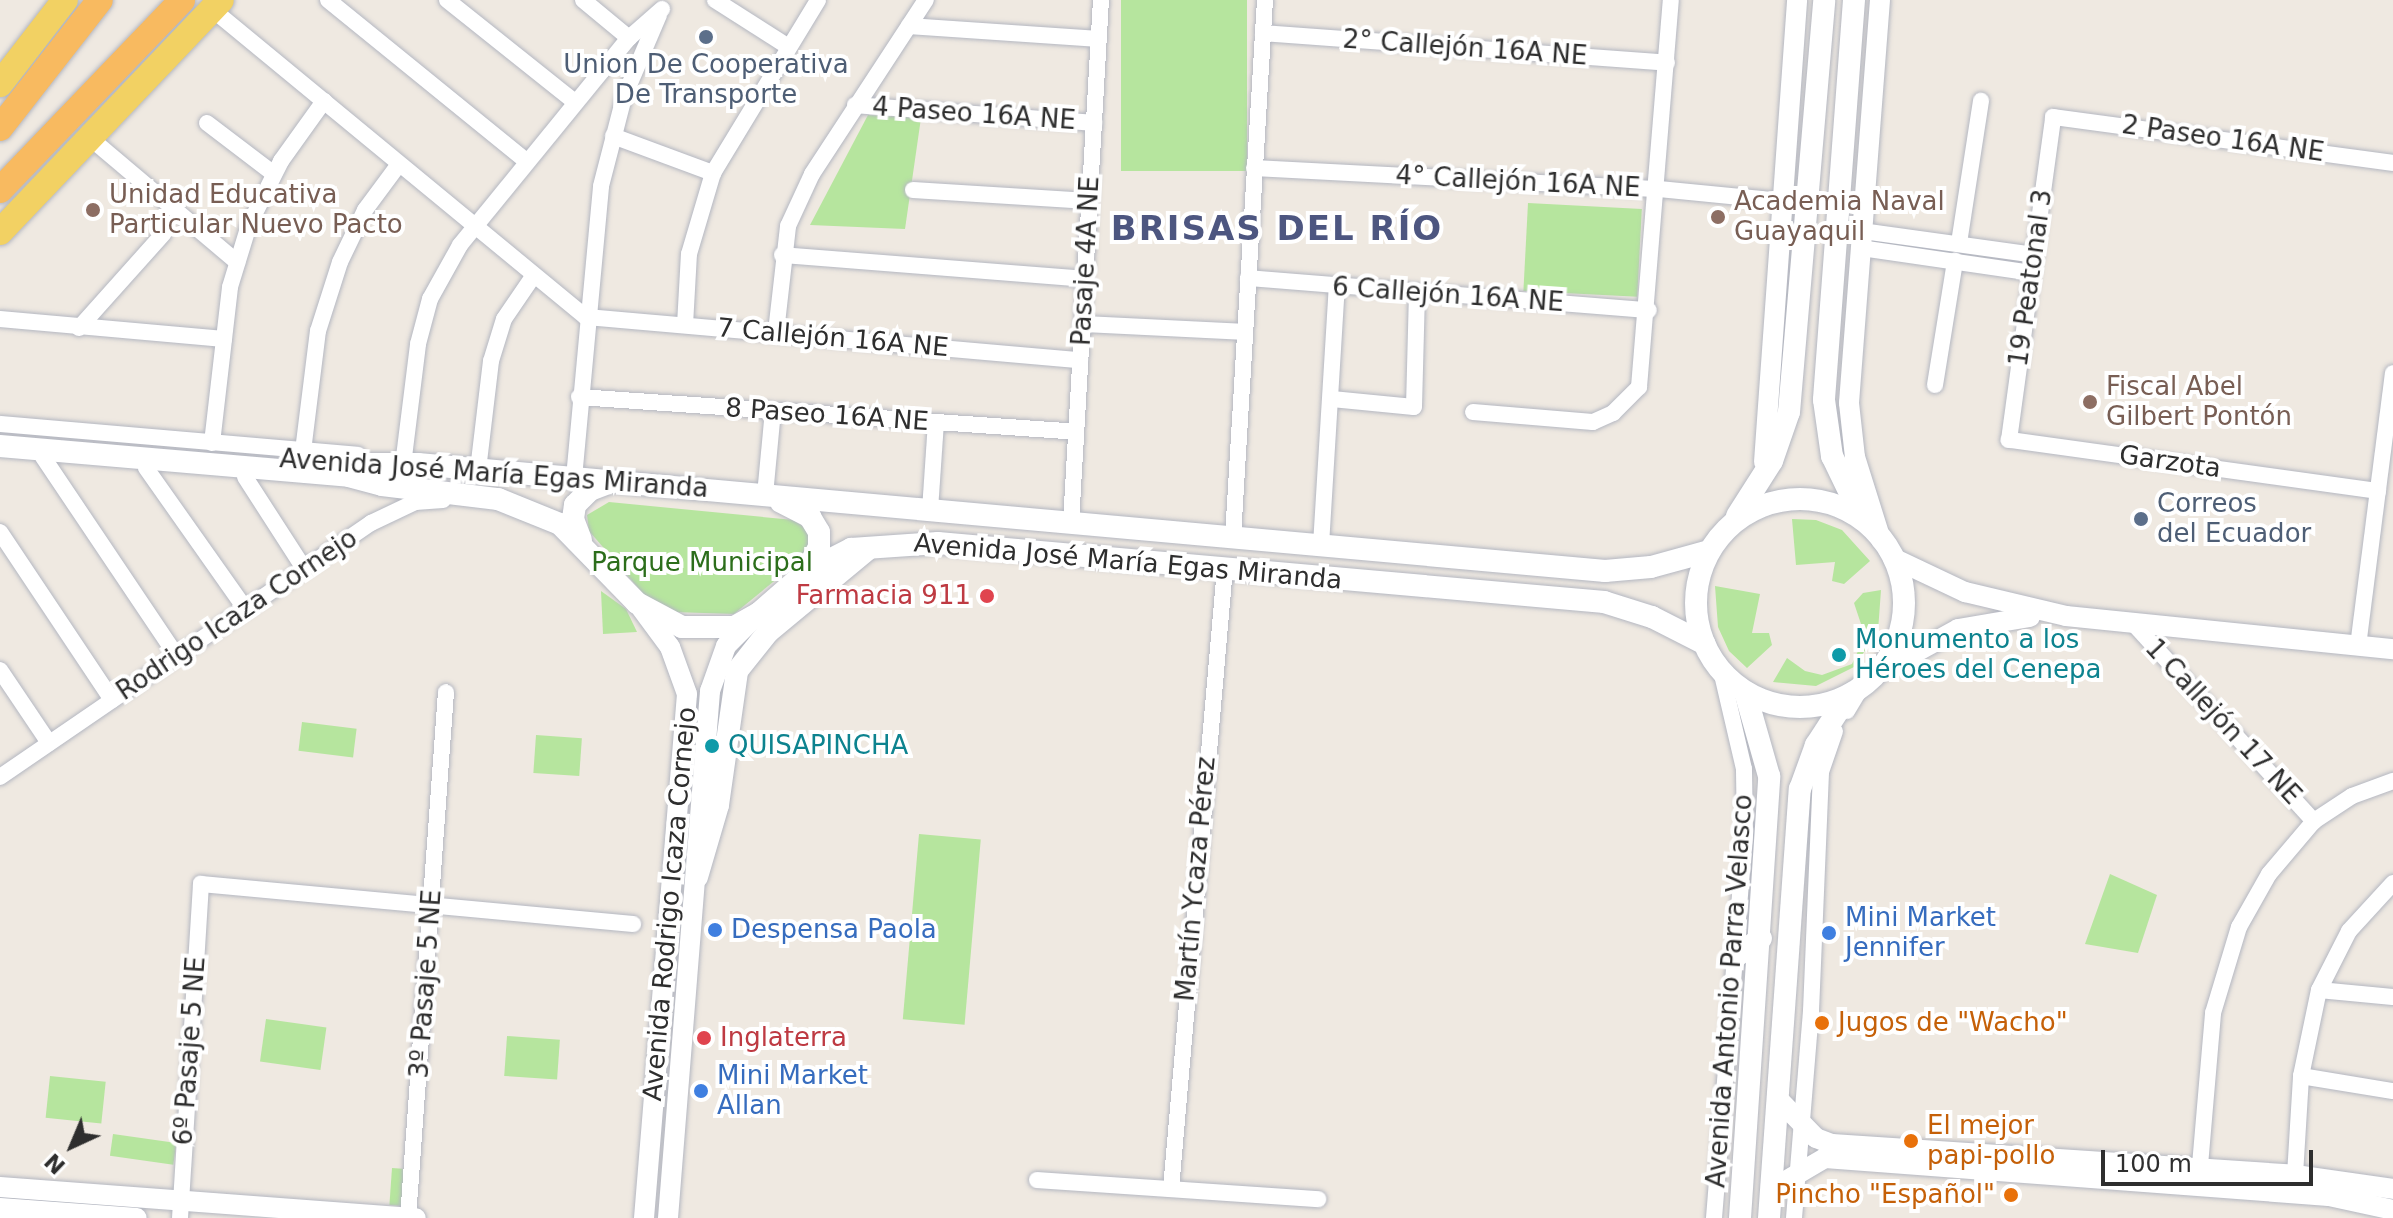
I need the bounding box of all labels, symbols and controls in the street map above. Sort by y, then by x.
street label: 2° Callejón 16A NE [1342,24,1588,72]
marker: Union De Cooperativa De Transporte [697,28,715,46]
place label: Union De Cooperativa De Transporte [563,49,849,110]
street label: 4 Paseo 16A NE [871,91,1077,137]
street label: 2 Paseo 16A NE [2120,109,2326,169]
street label: 4° Callejón 16A NE [1395,160,1641,204]
street label: Pasaje 4A NE [1066,175,1106,347]
place label: Unidad Educativa Particular Nuevo Pacto [109,179,403,240]
place label: Academia Naval Guayaquil [1734,186,1945,248]
street label: 19 Peatonal 3 [2003,187,2059,369]
marker: Unidad Educativa Particular Nuevo Pacto [84,201,102,219]
marker: Academia Naval Guayaquil [1709,208,1727,226]
district label: BRISAS DEL RÍO [1111,209,1443,249]
street label: 6 Callejón 16A NE [1331,271,1565,319]
street label: 7 Callejón 16A NE [716,312,950,364]
place label: Fiscal Abel Gilbert Pontón [2106,371,2292,432]
street label: 8 Paseo 16A NE [724,392,930,438]
marker: Fiscal Abel Gilbert Pontón [2081,393,2099,411]
street label: Garzota [2117,439,2223,485]
street label: Avenida José María Egas Miranda [279,443,709,505]
place label: Correos del Ecuador [2157,488,2311,550]
marker: Correos del Ecuador [2132,510,2150,528]
street label: Rodrigo Icaza Cornejo [111,523,363,707]
street label: Avenida José María Egas Miranda [913,528,1343,596]
park label: Parque Municipal [591,547,813,579]
place label: Farmacia 911 [796,580,971,612]
marker: Farmacia 911 [978,587,996,605]
place label: Monumento a los Héroes del Cenepa [1855,624,2101,686]
street label: 1 Callejón 17 NE [2138,633,2308,811]
marker: Monumento a los Héroes del Cenepa [1830,646,1848,664]
street label: Avenida Rodrigo Icaza Cornejo [637,706,703,1102]
place label: QUISAPINCHA [728,730,908,762]
marker: QUISAPINCHA [703,737,721,755]
street label: Martín Ycaza Pérez [1170,755,1222,1003]
street label: Avenida Antonio Parra Velasco [1701,793,1759,1189]
street label: 3º Pasaje 5 NE [404,889,448,1079]
place label: Mini Market Jennifer [1845,902,1996,964]
place label: Despensa Paola [731,914,937,946]
marker: Despensa Paola [706,921,724,939]
marker: Mini Market Jennifer [1820,924,1838,942]
street label: 6º Pasaje 5 NE [168,956,212,1146]
place label: Jugos de "Wacho" [1838,1007,2068,1039]
marker: Jugos de "Wacho" [1813,1014,1831,1032]
place label: Inglaterra [720,1022,847,1054]
marker: Inglaterra [695,1029,713,1047]
place label: Mini Market Allan [717,1060,868,1122]
marker: Mini Market Allan [692,1082,710,1100]
north arrow [32,1106,112,1186]
place label: El mejor papi-pollo [1927,1110,2055,1172]
marker: El mejor papi-pollo [1902,1132,1920,1150]
scale bar [2105,1134,2317,1184]
text: N [40,1148,70,1179]
text: 100 m [2115,1150,2192,1178]
place label: Pincho "Español" [1775,1179,1995,1211]
marker: Pincho "Español" [2002,1186,2020,1204]

